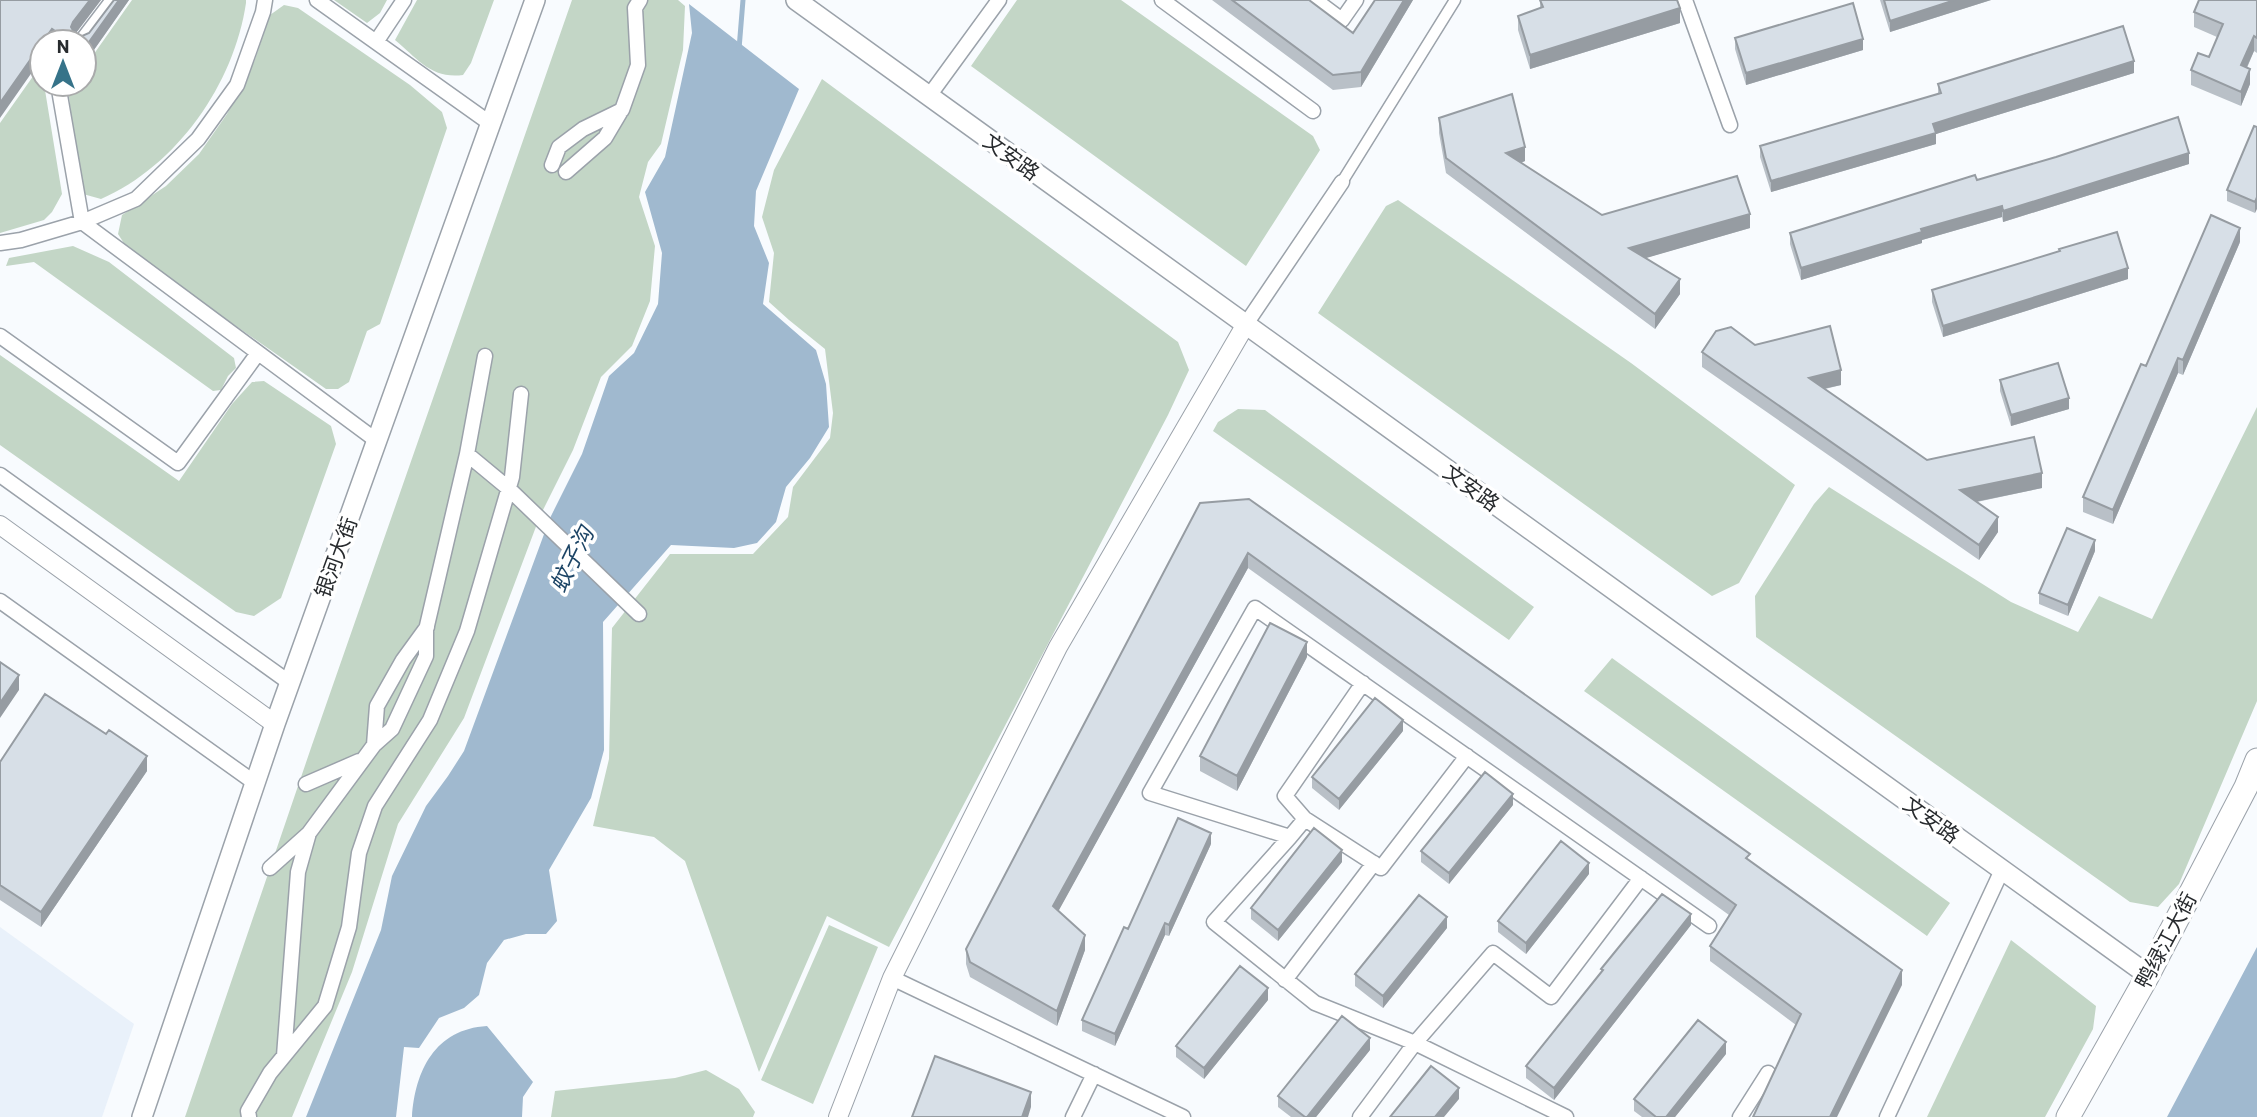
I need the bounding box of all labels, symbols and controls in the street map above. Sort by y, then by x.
north arrow [28,28,98,98]
text: N [57,34,69,57]
street label: 文安路 [979,127,1045,185]
street label: 文安路 [1439,458,1505,516]
street label: 银河大街 [309,513,361,601]
water label: 蚊子沟 [543,519,600,596]
street label: 文安路 [1899,790,1965,848]
street label: 鸭绿江大街 [2129,888,2201,992]

